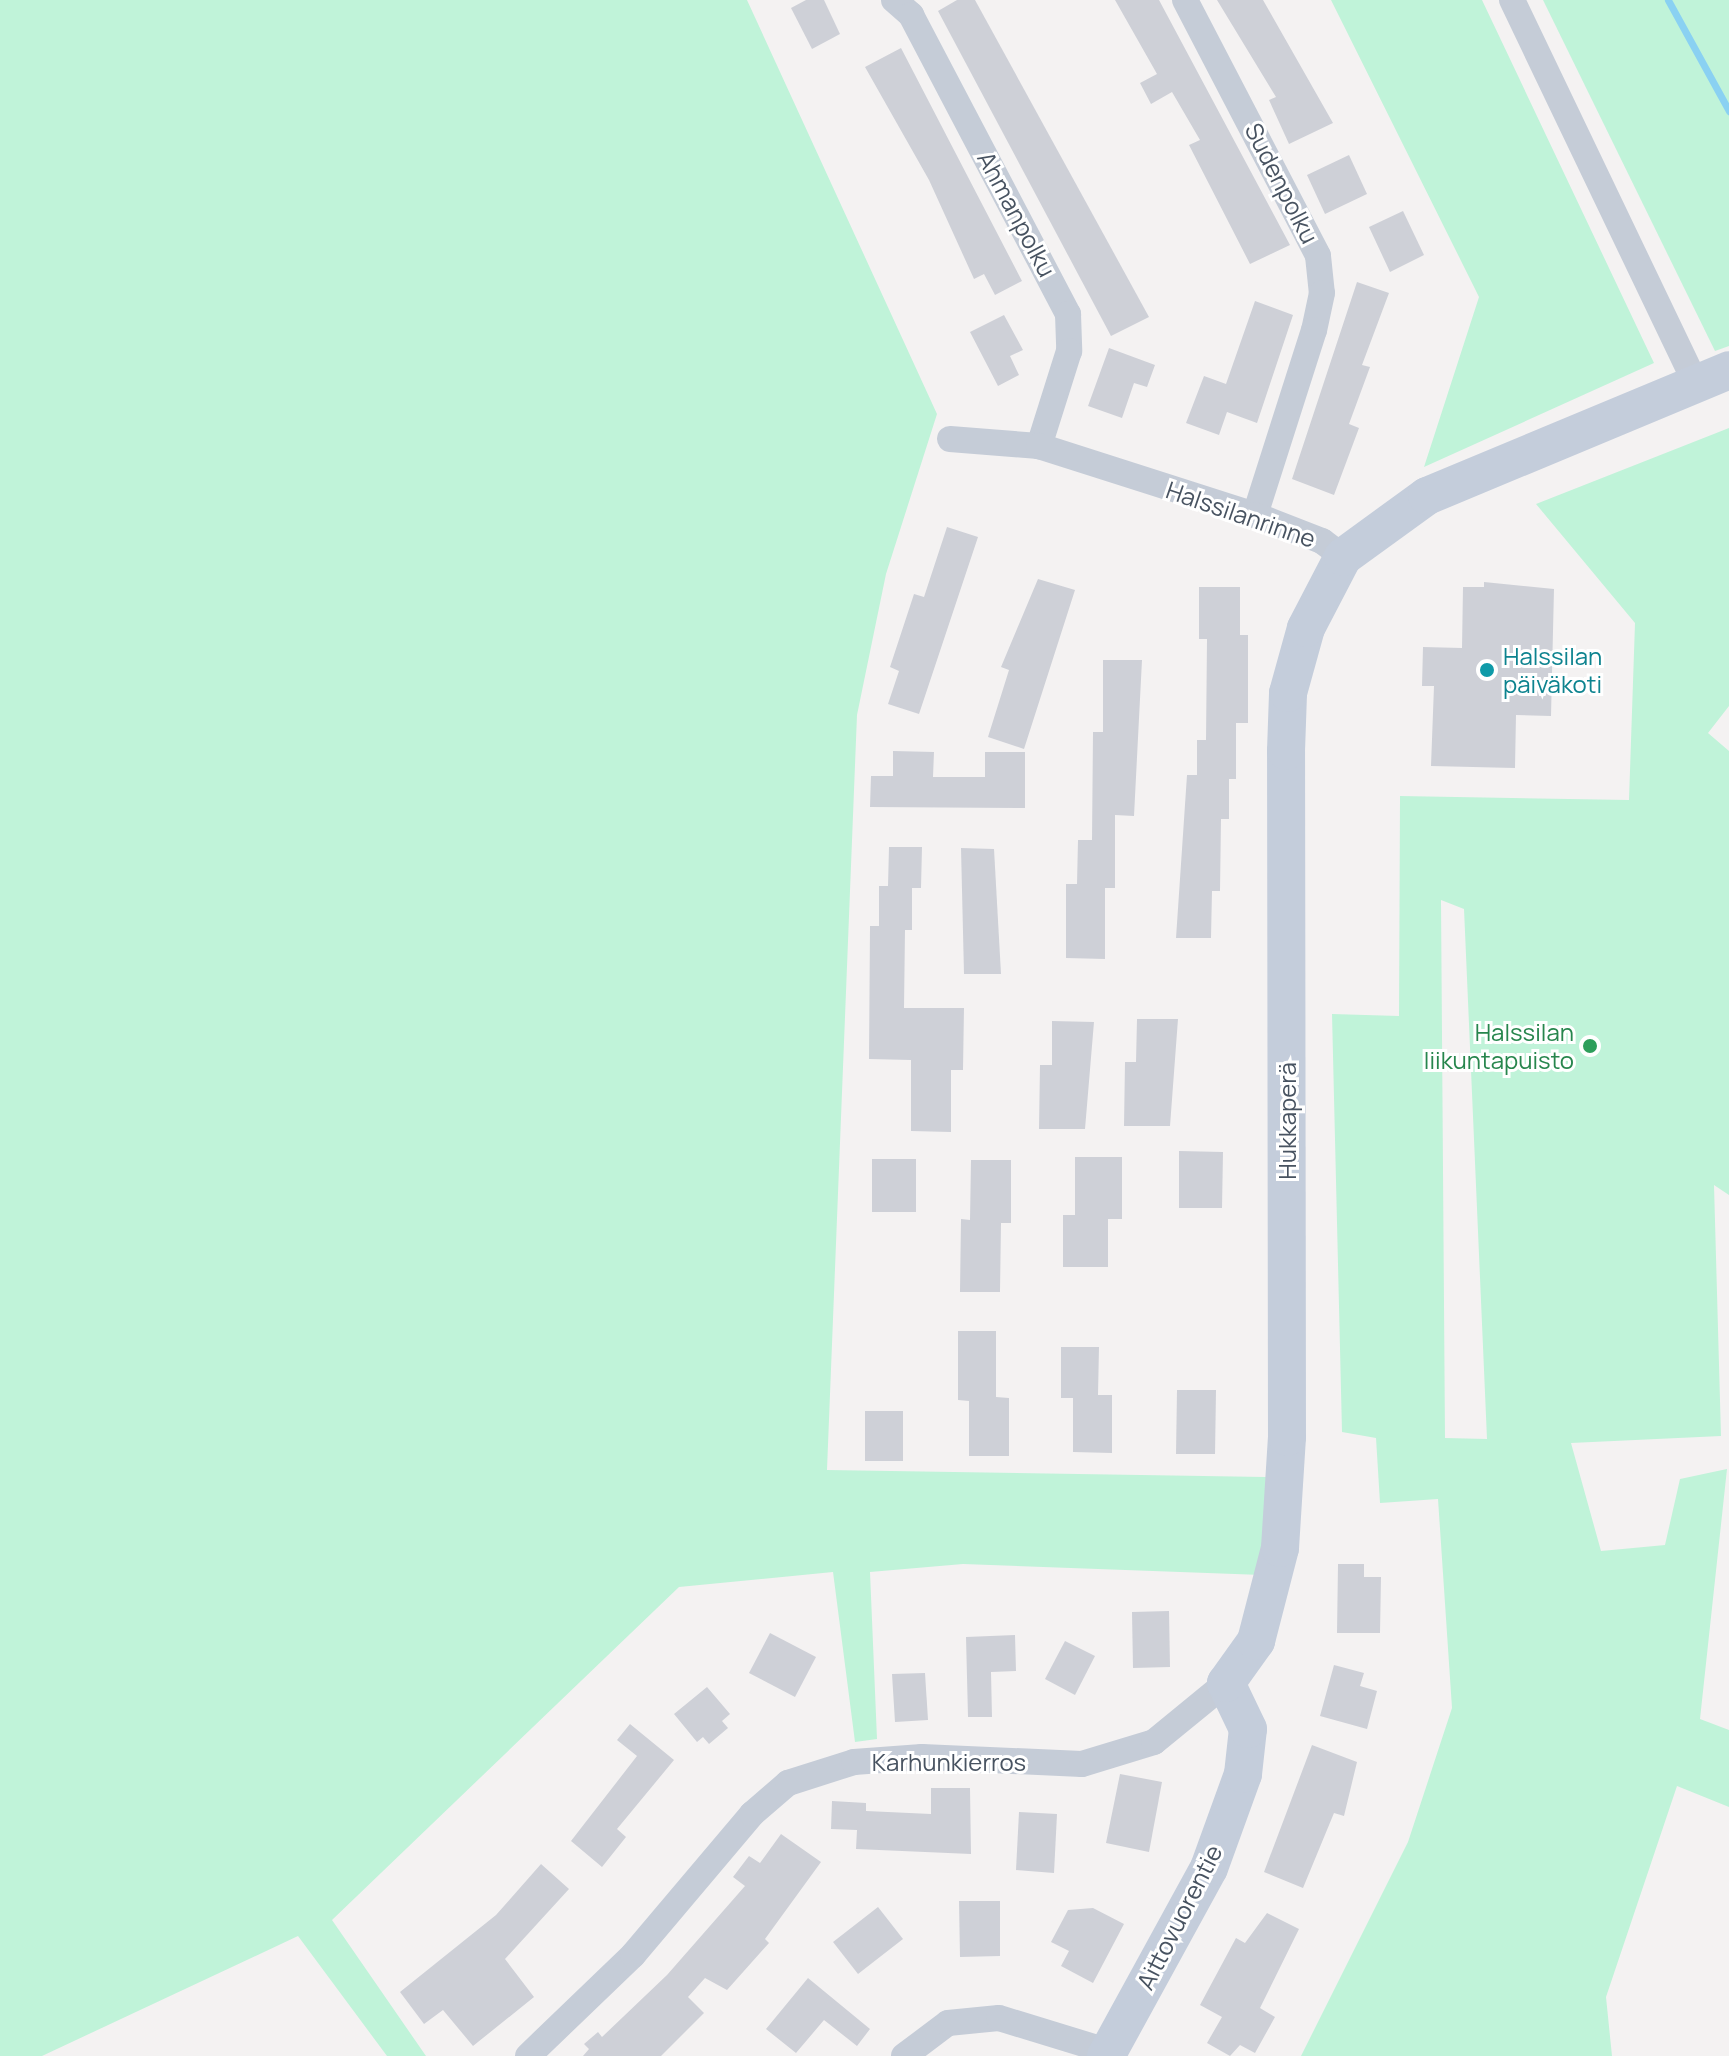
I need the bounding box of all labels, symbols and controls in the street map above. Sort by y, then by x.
street label: Sudenpolku [1239,118,1325,248]
street label: Ahmanpolku [972,147,1062,281]
street label: Halssilanrinne [1163,475,1319,553]
place label: Halssilan päiväkoti [1503,642,1602,698]
marker: Halssilan päiväkoti [1478,661,1496,679]
place label: Halssilan liikuntapuisto [1424,1018,1574,1074]
marker: Halssilan liikuntapuisto [1581,1037,1599,1055]
street label: Hukkaperä [1273,1062,1301,1180]
street label: Karhunkierros [872,1748,1026,1776]
street label: Aittovuorentie [1130,1840,1228,1994]

